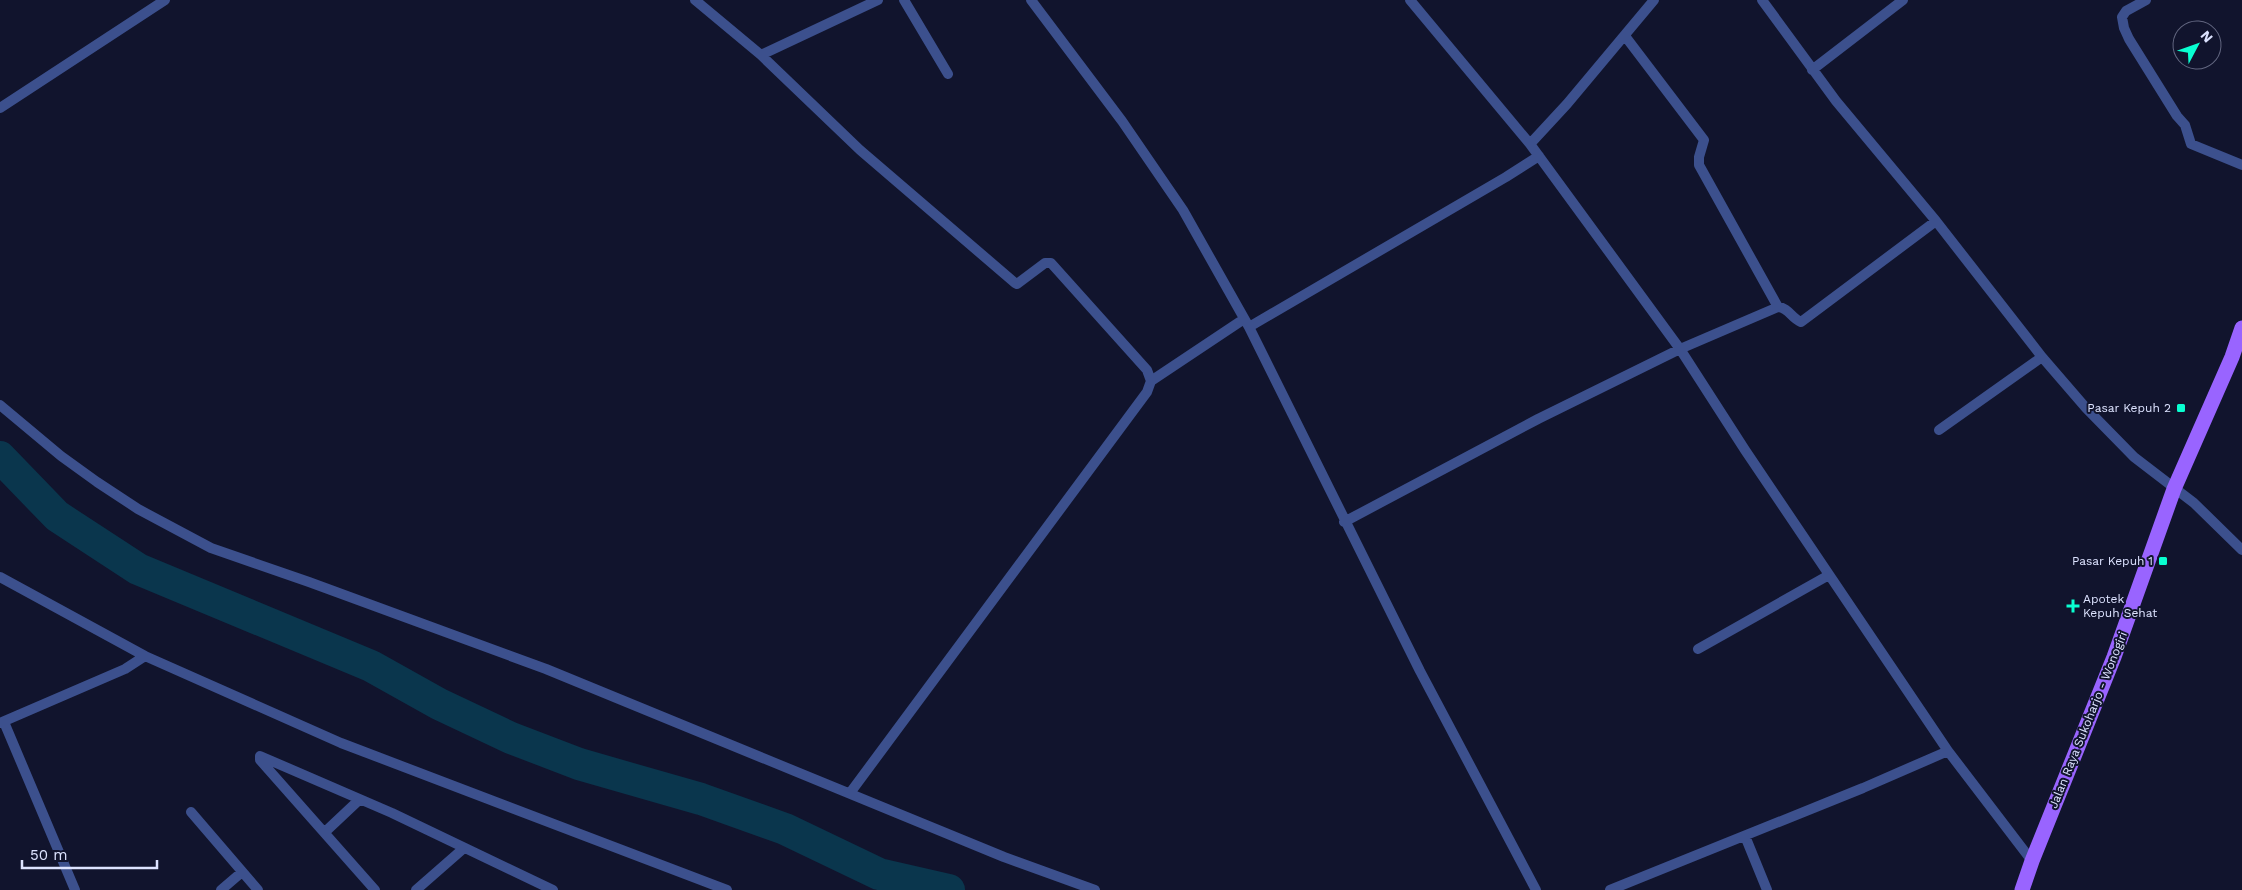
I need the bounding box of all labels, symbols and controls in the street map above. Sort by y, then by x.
north arrow [2172,20,2222,70]
text: N [2197,27,2216,46]
place label: Pasar Kepuh 2 [2087,401,2171,415]
marker: Pasar Kepuh 2 [2175,402,2187,414]
place label: Pasar Kepuh 1 [2072,554,2153,568]
marker: Pasar Kepuh 1 [2157,555,2169,567]
place label: Apotek Kepuh Sehat [2083,592,2157,620]
marker: Apotek Kepuh Sehat [2067,600,2079,612]
street label: Jalan Raya Sukoharjo - Wonogiri [2046,630,2130,810]
scale bar [22,838,158,870]
text: 50 m [30,846,67,864]

